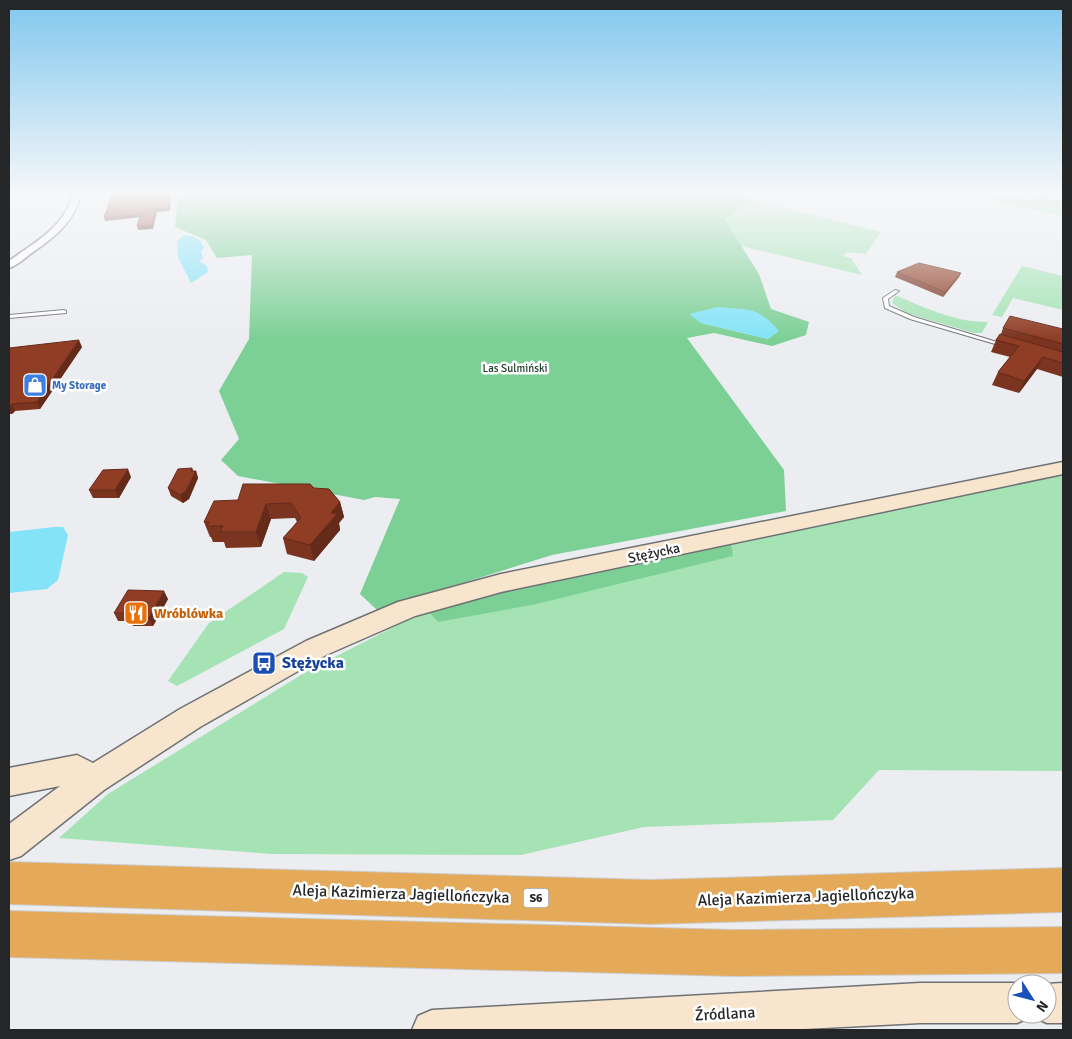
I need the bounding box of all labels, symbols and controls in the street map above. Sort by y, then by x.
park label: Las Sulmiński [483,362,547,375]
shop icon: My Storage [22,372,48,398]
place label: My Storage [52,379,107,392]
street label: Stężycka [626,539,682,567]
restaurant icon: Wróblówka [123,600,149,626]
place label: Wróblówka [154,605,223,622]
bus stop icon: Stężycka [251,650,277,676]
place label: Stężycka [282,653,344,673]
street label: Aleja Kazimierza Jagiellończyka [292,880,510,908]
street label: Aleja Kazimierza Jagiellończyka [697,883,915,911]
road number: S6 [524,888,548,908]
north arrow [1007,974,1057,1024]
text: N [1032,997,1052,1015]
street label: Źródlana [694,1002,756,1026]

